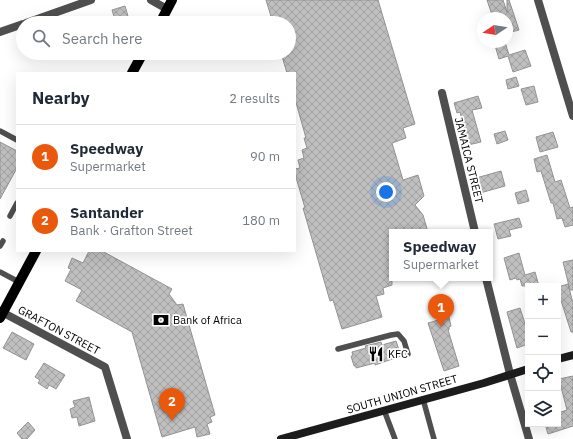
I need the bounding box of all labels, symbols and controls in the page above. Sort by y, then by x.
north arrow [477,12,513,48]
search box [16,16,296,60]
icon: search [30,27,52,49]
text: Search here [62,29,142,48]
text: Nearby [32,87,90,109]
text: 2 results [229,90,280,107]
street label: JAMAICA STREET [452,116,487,205]
text: Speedway [70,139,143,158]
text: 1 [41,148,49,165]
text: 90 m [250,148,280,165]
text: Supermarket [70,158,146,175]
your location [376,182,396,202]
text: Santander [70,203,144,222]
text: 2 [41,212,49,229]
text: 180 m [242,212,280,229]
text: Bank · Grafton Street [70,222,193,239]
popup [389,229,493,281]
text: Speedway [403,237,476,256]
text: Supermarket [403,256,479,273]
map controls [525,283,561,427]
button: + [525,283,561,319]
pin: 1 [428,294,454,327]
street label: GRAFTON STREET [16,302,103,358]
bank icon: Bank of Africa [152,311,170,329]
place label: Bank of Africa [173,313,242,327]
button: − [525,319,561,355]
restaurant icon: KFC [367,345,385,363]
place label: KFC [388,347,408,361]
button: locate [525,355,561,391]
street label: SOUTH UNION STREET [345,371,460,417]
pin: 2 [159,388,185,421]
button: layers [525,391,561,427]

